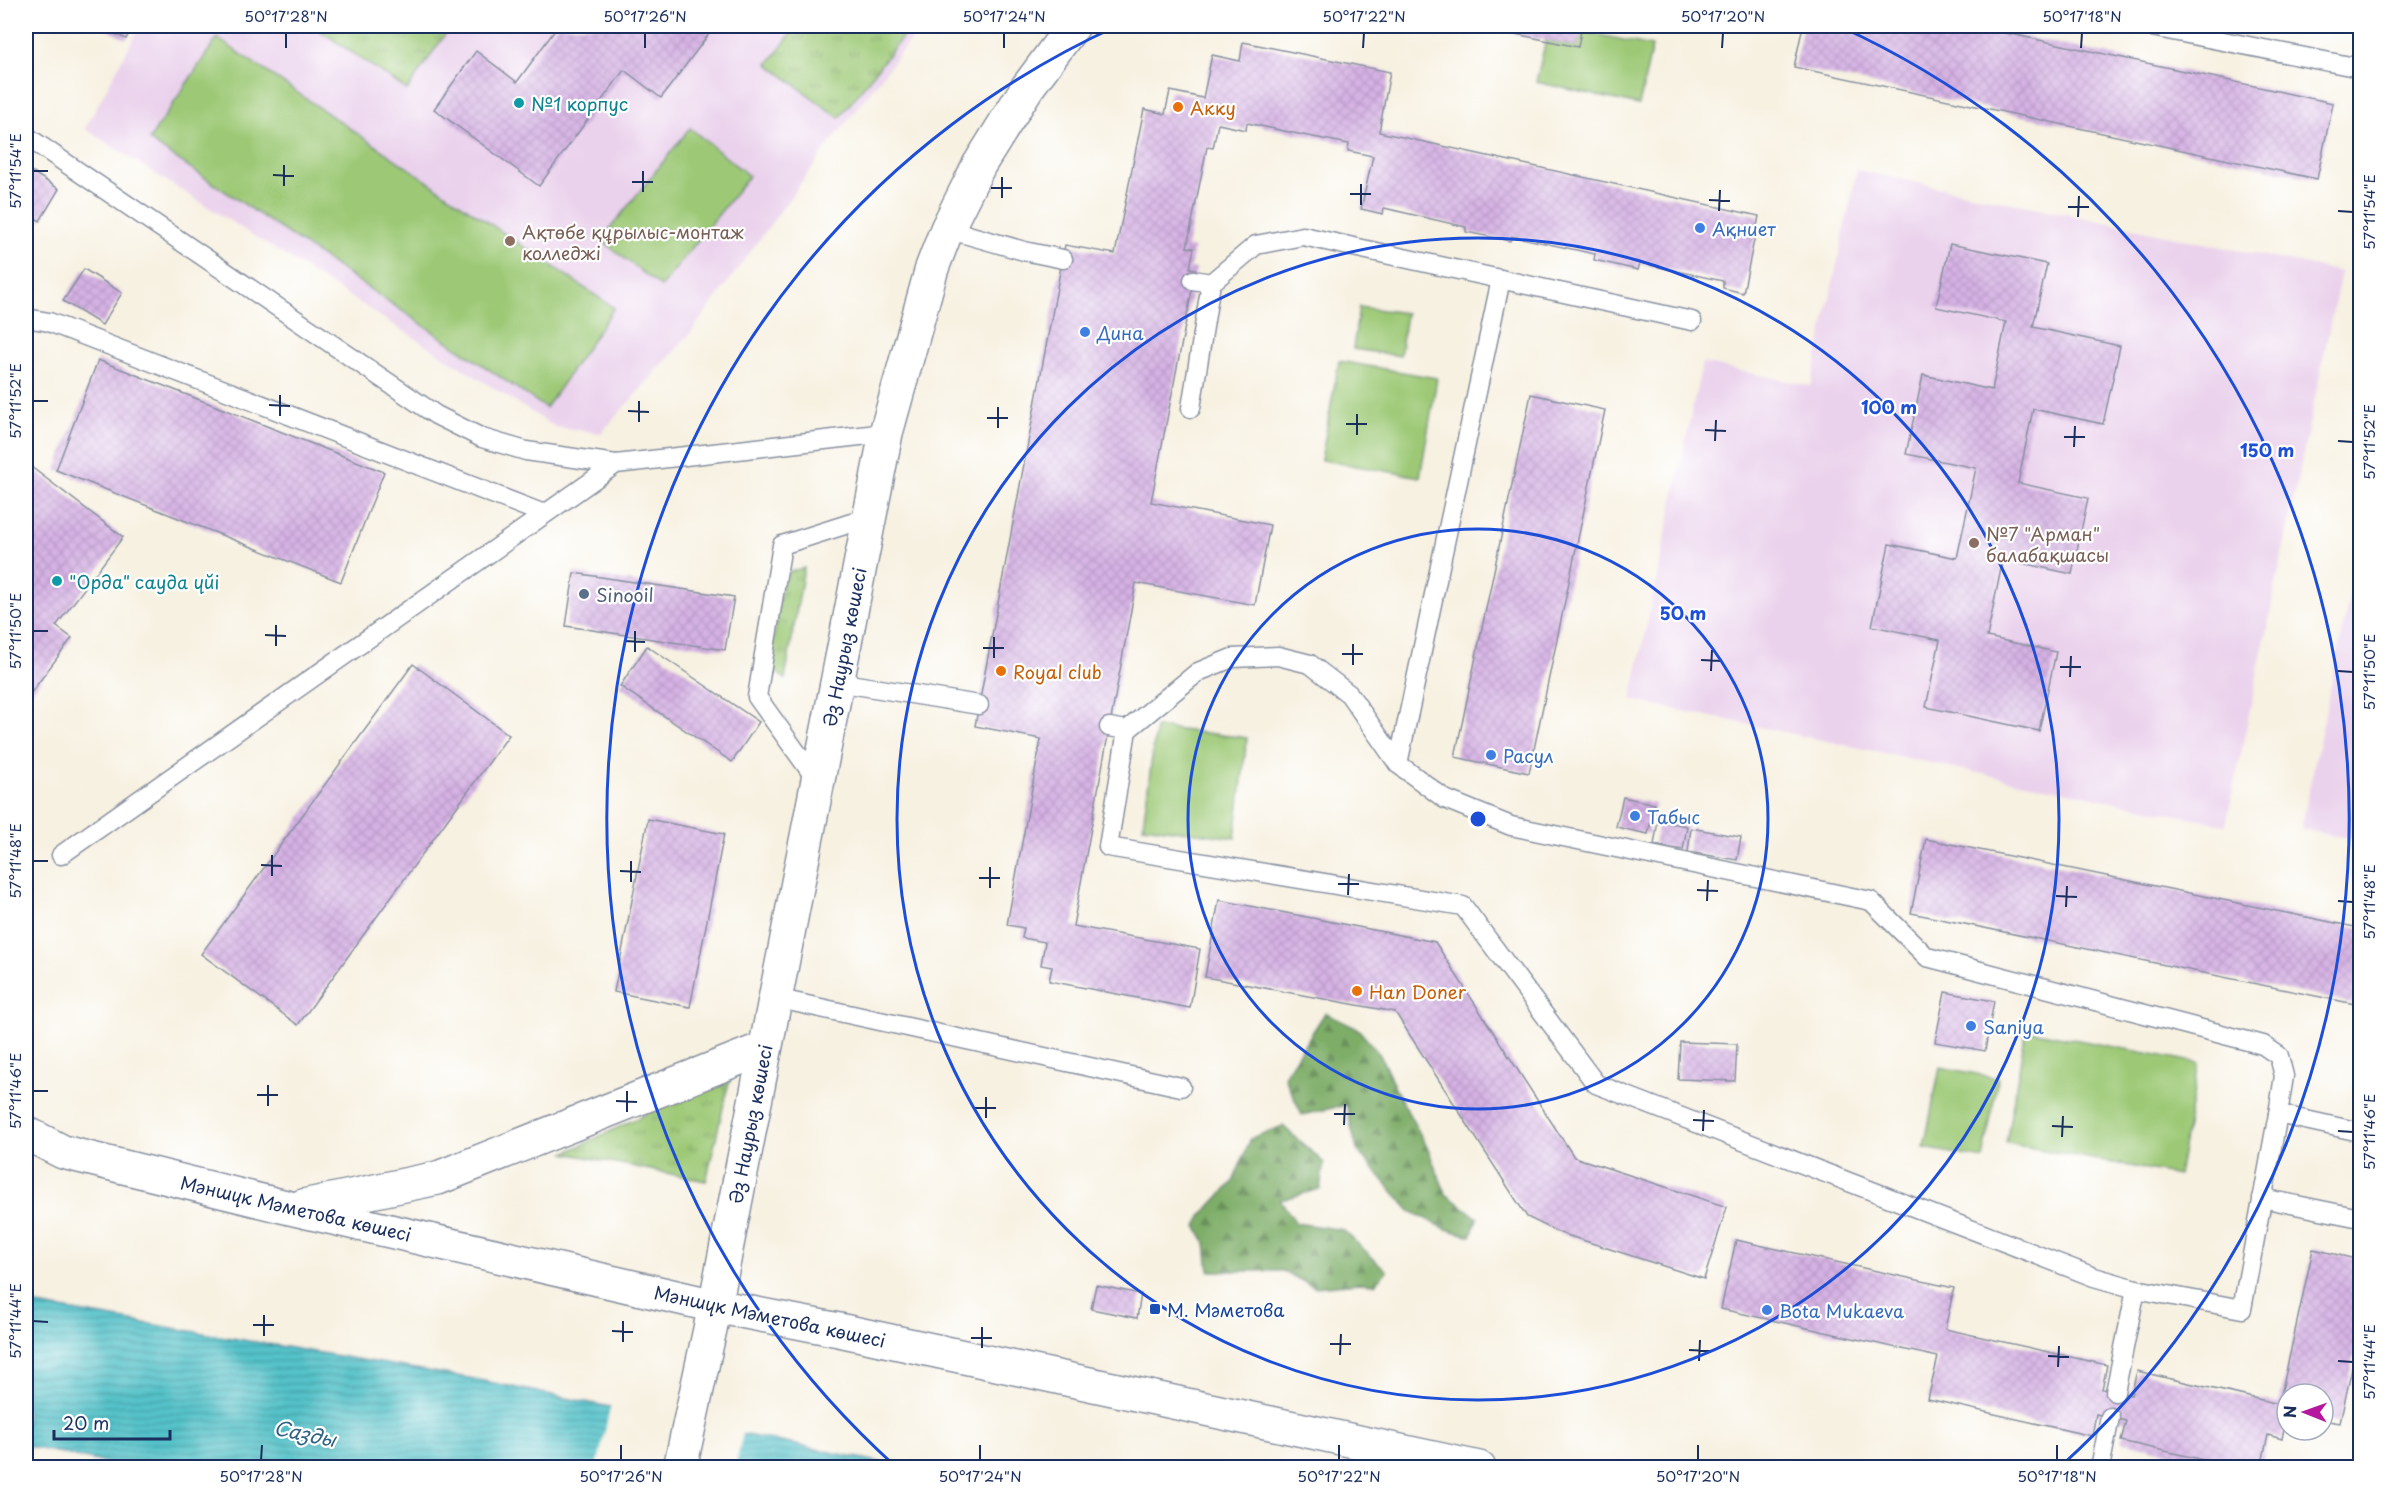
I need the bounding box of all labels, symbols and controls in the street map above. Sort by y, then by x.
text: 50°17'28"N [244,4,328,27]
text: 50°17'26"N [603,4,687,27]
text: 50°17'24"N [962,4,1046,27]
text: 50°17'22"N [1322,4,1406,27]
text: 50°17'20"N [1681,4,1765,27]
text: 50°17'18"N [2042,4,2122,27]
place label: №1 корпус [531,90,628,117]
place label: Акку [1190,94,1236,121]
marker: №1 корпус [512,96,526,110]
marker: Акку [1171,100,1185,114]
text: 57°11'54"E [3,133,26,209]
text: 57°11'54"E [2357,174,2380,250]
place label: Ақниет [1712,215,1776,242]
place label: Ақтөбе құрылыс-монтаж колледжі [522,218,745,266]
marker: Ақниет [1693,221,1707,235]
marker: Ақтөбе құрылыс-монтаж колледжі [503,234,517,248]
place label: Дина [1096,319,1144,346]
marker: Дина [1078,325,1092,339]
text: 57°11'52"E [3,363,26,439]
text: 100 m [1861,393,1917,420]
text: 57°11'52"E [2357,404,2380,480]
text: 150 m [2240,436,2294,463]
place label: №7 "Арман" балабақшасы [1986,520,2109,568]
marker: №7 "Арман" балабақшасы [1967,536,1981,550]
street label: Әз Наурыз көшесі [815,565,873,729]
place label: "Орда" сауда үйі [69,568,219,595]
marker: "Орда" сауда үйі [50,574,64,588]
place label: Sinooil [596,581,654,608]
marker: Sinooil [577,587,591,601]
text: 57°11'50"E [3,593,26,669]
text: 50 m [1660,599,1706,626]
text: 57°11'50"E [2357,634,2380,710]
place label: Royal club [1013,658,1102,685]
marker: Royal club [994,664,1008,678]
place label: Расул [1503,742,1554,769]
marker: Расул [1484,748,1498,762]
place label: Табыс [1647,803,1700,830]
centre of rings [1468,809,1488,829]
marker: Табыс [1628,809,1642,823]
text: 57°11'48"E [3,823,26,899]
text: 57°11'48"E [2357,864,2380,940]
place label: Han Doner [1369,978,1467,1005]
marker: Han Doner [1350,984,1364,998]
place label: Saniya [1983,1013,2045,1040]
marker: Saniya [1964,1019,1978,1033]
street label: Әз Наурыз көшесі [721,1042,779,1206]
text: 57°11'46"E [3,1053,26,1129]
text: 57°11'46"E [2357,1094,2380,1170]
street label: Мәншүк Мәметова көшесі [178,1168,414,1248]
street label: Мәншүк Мәметова көшесі [652,1278,888,1354]
text: 57°11'44"E [3,1283,26,1359]
place label: М. Мәметова [1167,1296,1285,1323]
place label: Bota Mukaeva [1779,1297,1904,1324]
marker: М. Мәметова [1148,1302,1162,1316]
marker: Bota Mukaeva [1760,1303,1774,1317]
text: 57°11'44"E [2357,1324,2380,1400]
north arrow [2275,1382,2335,1442]
scale bar [54,1403,170,1441]
text: N [2277,1405,2301,1418]
text: 20 m [63,1409,109,1436]
water label: Сазды [271,1412,340,1455]
text: 50°17'28"N [219,1464,303,1487]
text: 50°17'26"N [579,1464,663,1487]
text: 50°17'24"N [938,1464,1022,1487]
text: 50°17'22"N [1297,1464,1381,1487]
text: 50°17'20"N [1656,1464,1740,1487]
text: 50°17'18"N [2017,1464,2097,1487]

